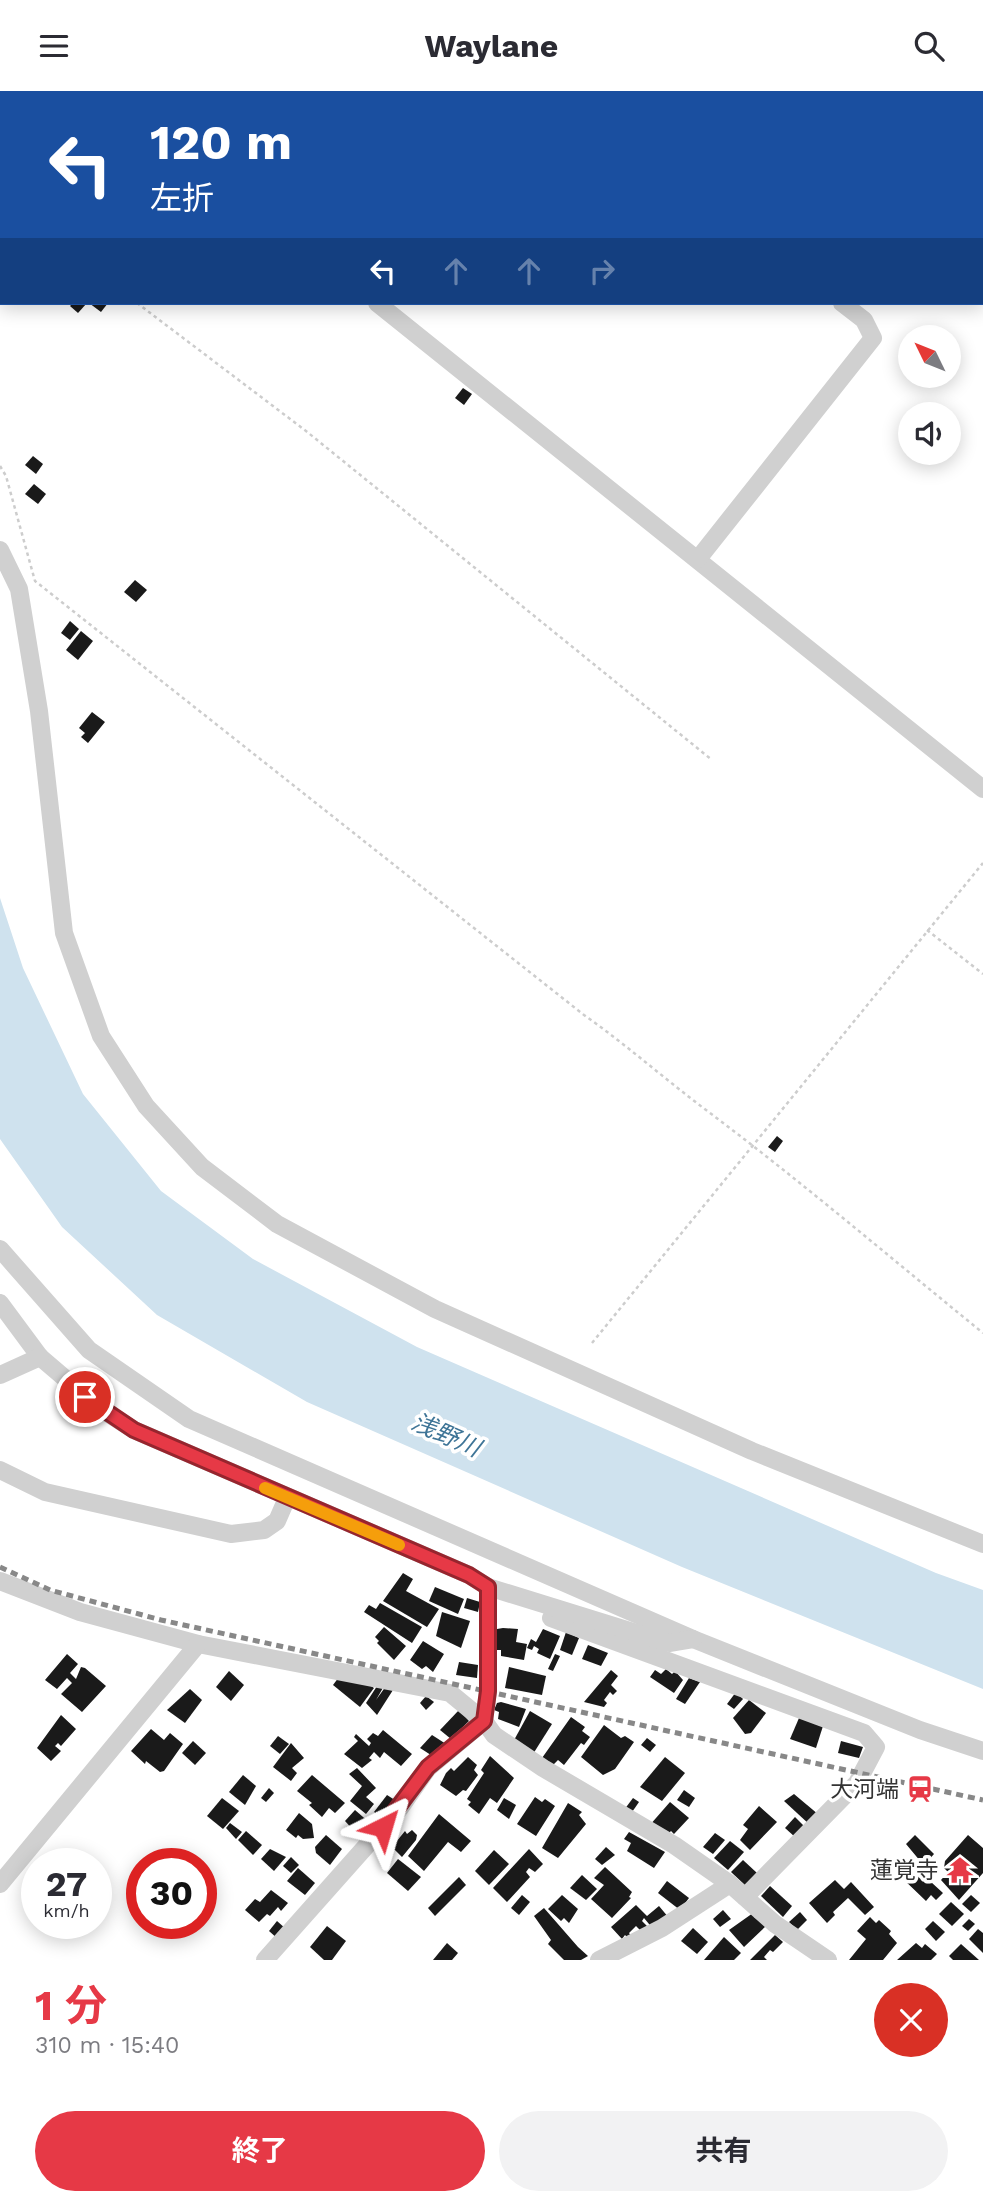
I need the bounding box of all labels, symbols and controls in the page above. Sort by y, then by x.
icon: menu [35,27,73,65]
text: Waylane [425,27,558,65]
icon: search [910,27,948,65]
text: 120 m [150,113,292,171]
icon: left [35,119,126,210]
text: 左折 [150,179,214,217]
icon: left [364,252,402,290]
icon: ahead [437,252,475,290]
icon: ahead [510,252,548,290]
icon: right [583,252,621,290]
north arrow [898,325,961,389]
map controls [898,325,961,465]
button: sound [898,402,961,465]
pin [55,1367,115,1427]
icon: arrive [66,1378,104,1416]
water label: 浅野川 [407,1408,487,1464]
station icon: 大河端 [905,1774,935,1804]
place label: 大河端 [830,1776,899,1803]
position arrow [346,1790,420,1864]
speed limit sign: 30 [126,1848,217,1939]
temple icon: 蓮覚寺 [945,1855,975,1885]
place label: 蓮覚寺 [870,1857,939,1884]
text: 27 [46,1863,87,1905]
text: km/h [43,1900,90,1921]
text: 1 分 [35,1981,107,2030]
button: close [874,1983,948,2057]
text: 310 m · 15:40 [35,2032,179,2059]
button: 終了 [35,2111,485,2191]
button: 共有 [499,2111,948,2191]

